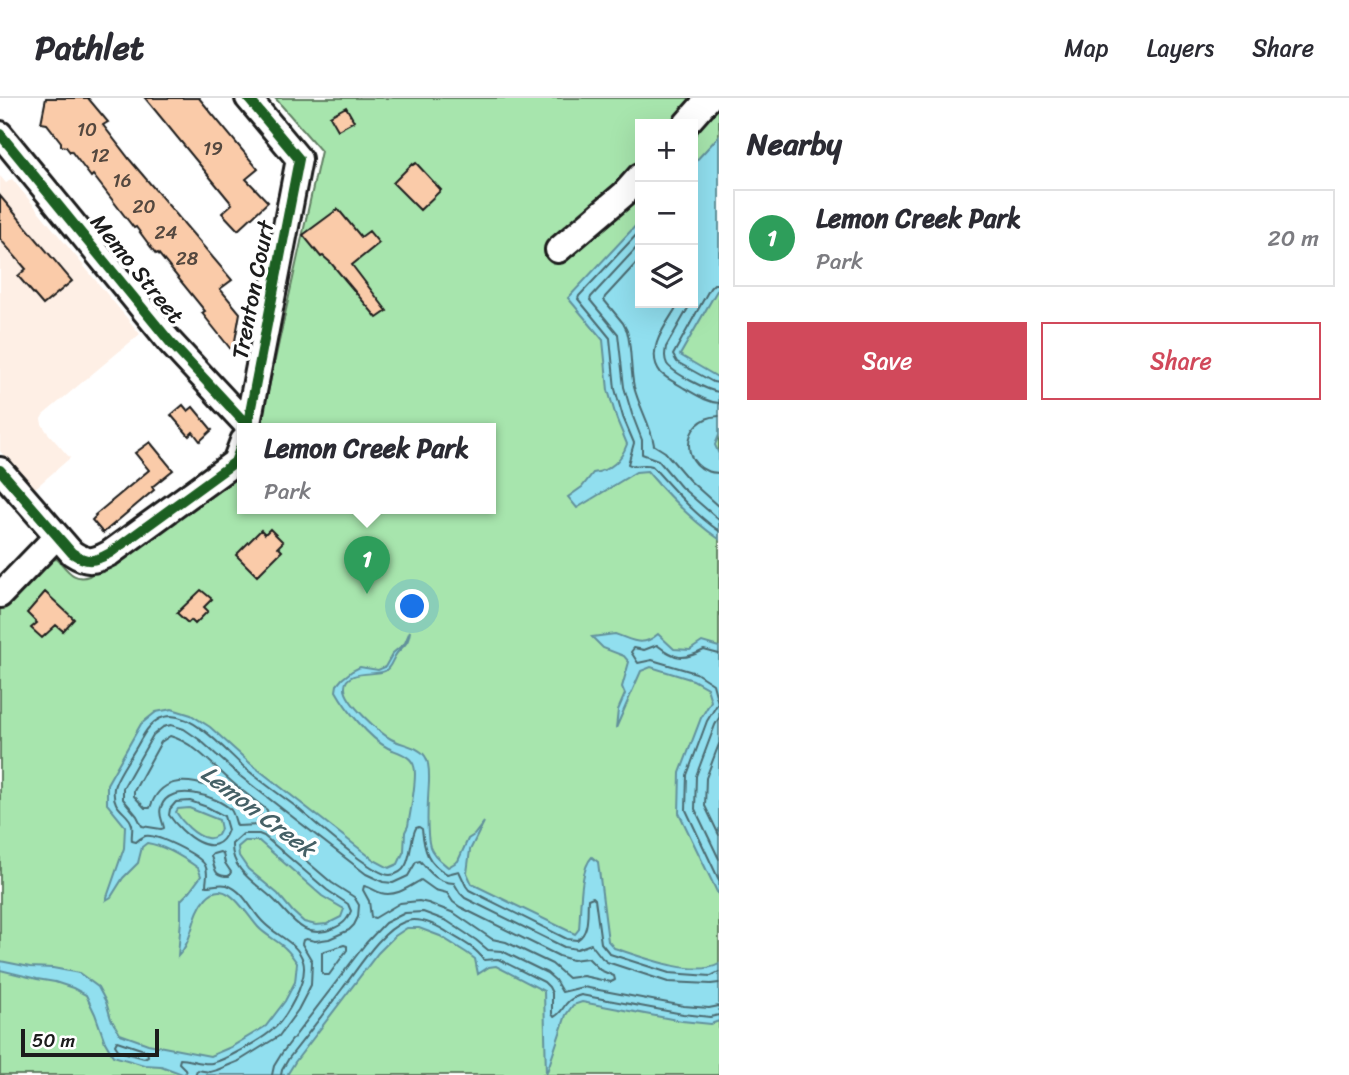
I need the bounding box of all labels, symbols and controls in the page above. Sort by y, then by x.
text: Pathlet [35,19,144,77]
text: Map [1064,27,1109,69]
text: Layers [1147,27,1214,69]
text: Share [1252,27,1314,69]
house number: 10 [77,113,97,146]
text: Nearby [747,117,842,171]
map controls [635,119,698,308]
button: + [635,119,698,182]
house number: 19 [203,132,223,165]
house number: 12 [90,139,110,172]
house number: 16 [113,164,131,197]
button: − [635,182,698,245]
house number: 20 [133,190,155,223]
text: Lemon Creek Park [816,195,1021,241]
street label: Memo Street [79,204,195,334]
street label: Trenton Court [219,215,287,363]
house number: 24 [155,216,178,249]
text: 1 [767,218,777,259]
text: 20 m [1268,218,1319,259]
text: Park [816,241,863,282]
house number: 28 [176,242,199,275]
button: layers [635,245,698,308]
button: Save [747,322,1027,400]
button: Share [1041,322,1321,400]
popup [237,423,496,514]
text: Lemon Creek Park [264,425,469,471]
text: Park [264,471,311,512]
pin: 1 [344,536,390,594]
your location [395,589,429,623]
water label: Lemon Creek [192,754,327,870]
text: 50 m [32,1024,75,1057]
scale bar [21,1026,159,1058]

